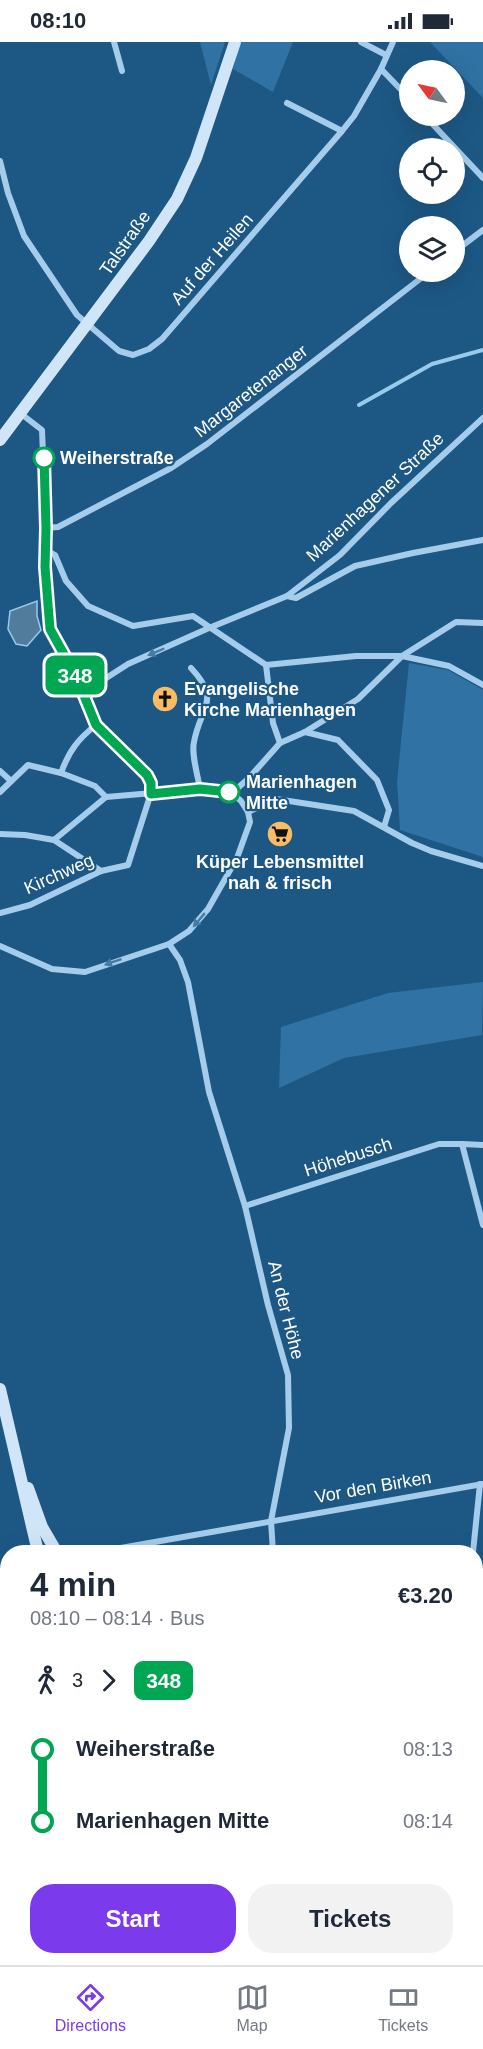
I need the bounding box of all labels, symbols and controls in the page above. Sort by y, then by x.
text: 08:10 [30,8,86,33]
north arrow [399,60,465,126]
map controls [399,60,465,282]
button: locate [399,138,465,204]
street label: Talstraße [96,207,154,279]
street label: Auf der Heilen [167,209,257,309]
button: layers [399,216,465,282]
street label: Margaretenanger [190,341,312,441]
street label: Marienhagener Straße [302,428,448,566]
marker: Weiherstraße [33,447,55,469]
place label: Weiherstraße [60,448,174,468]
one-way arrow [146,647,164,657]
line badge: 348 [40,656,110,694]
text: 348 [57,664,93,687]
place label: Evangelische Kirche Marienhagen [184,679,356,720]
church icon: Evangelische Kirche Marienhagen [150,684,180,714]
place label: Marienhagen Mitte [246,772,357,813]
marker: Marienhagen Mitte [218,781,240,803]
supermarket icon: Küper Lebensmittel nah & frisch [265,819,295,849]
street label: Kirchweg [21,850,97,898]
place label: Küper Lebensmittel nah & frisch [196,852,364,893]
one-way arrow [192,912,205,928]
one-way arrow [104,958,122,968]
street label: Höhebusch [302,1133,394,1181]
street label: An der Höhe [264,1259,308,1361]
street label: Vor den Birken [313,1467,433,1507]
text: 4 min [30,1566,116,1603]
text: €3.20 [398,1583,453,1608]
text: 08:10 – 08:14 · Bus [30,1607,205,1629]
icon: walk [30,1664,63,1697]
icon: forward [92,1664,125,1697]
text: 3 [72,1669,83,1691]
text: 348 [146,1669,181,1692]
text: Weiherstraße [76,1736,215,1761]
text: 08:13 [403,1738,453,1760]
text: Marienhagen Mitte [76,1808,269,1833]
text: 08:14 [403,1810,453,1832]
button: Start [30,1884,236,1953]
button: Tickets [248,1884,453,1953]
tab: Directions [55,1981,126,2035]
tab: Map [236,1981,269,2035]
tab: Tickets [378,1981,428,2035]

